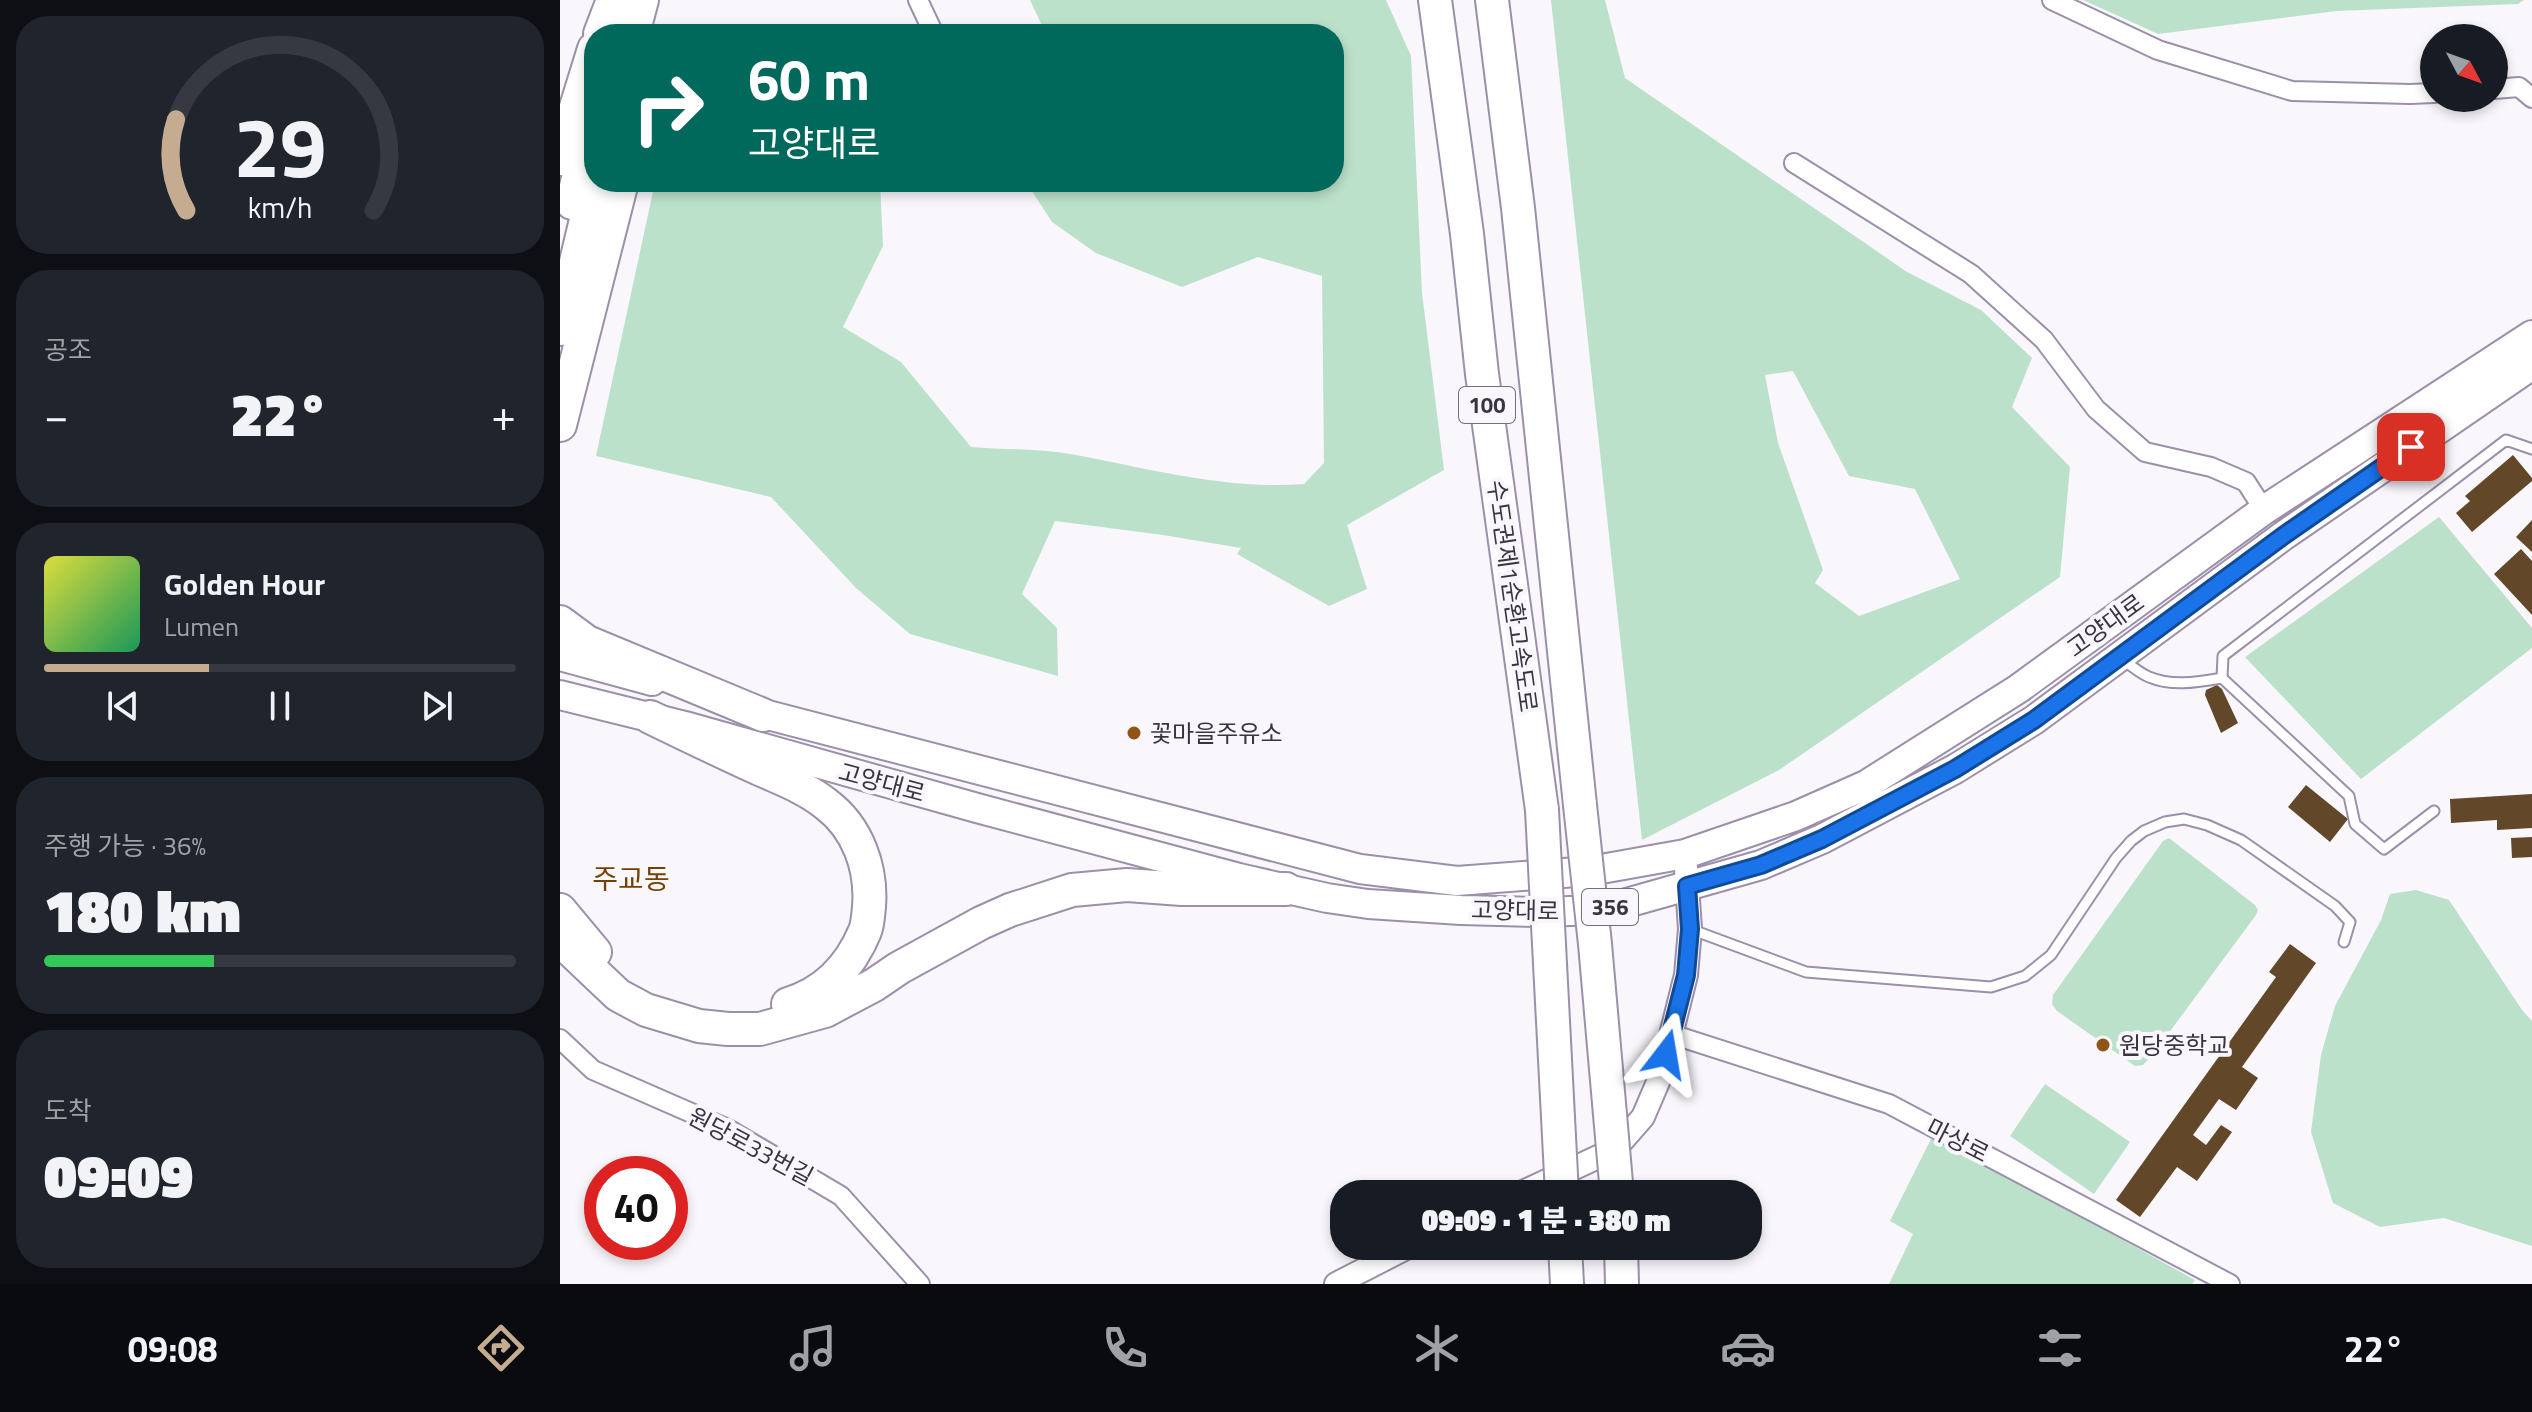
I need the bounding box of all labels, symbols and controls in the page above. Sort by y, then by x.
north arrow [2420,24,2508,112]
map controls [2420,24,2508,112]
text: 60 m [748,37,870,122]
icon: right [616,56,720,160]
text: 29 [233,82,327,208]
text: 고양대로 [748,115,880,170]
text: km/h [248,186,312,229]
text: 공조 [44,330,92,369]
text: 22° [231,368,330,459]
text: − [44,381,69,448]
text: + [491,381,516,448]
road number: 100 [1459,387,1515,423]
pin [2377,413,2445,481]
icon: arrive [2389,425,2433,469]
street label: 수도권제1순환고속도로 [1479,478,1547,714]
text: Golden Hour [164,561,325,607]
street label: 고양대로 [2059,584,2151,666]
text: Lumen [164,607,239,646]
icon: previous [101,684,145,728]
icon: pause [258,684,302,728]
icon: next [415,684,459,728]
place label: 꽃마을주유소 [1150,715,1282,751]
marker: 꽃마을주유소 [1125,724,1143,742]
street label: 고양대로 [835,753,929,811]
text: 주행 가능 · 36% [44,826,206,865]
district label: 주교동 [592,857,670,900]
text: 180 km [44,864,241,955]
road number: 356 [1582,889,1638,925]
street label: 고양대로 [1471,891,1559,929]
position arrow [1624,1012,1708,1096]
place label: 원당중학교 [2119,1027,2229,1063]
marker: 원당중학교 [2094,1036,2112,1054]
text: 도착 [44,1091,92,1130]
street label: 원당로33번길 [682,1098,820,1194]
street label: 마상로 [1920,1109,1996,1171]
text: 09:09 [44,1129,193,1220]
speed limit sign: 40 [584,1156,688,1260]
text: 09:09 · 1 분 · 380 m [1422,1197,1670,1243]
icon: directions [473,1320,529,1376]
icon: music [785,1320,841,1376]
icon: phone [1097,1320,1153,1376]
icon: climate [1409,1320,1465,1376]
icon: car [1720,1320,1776,1376]
icon: filters [2032,1320,2088,1376]
text: 09:08 [128,1321,218,1376]
text: 22° [2344,1321,2404,1376]

